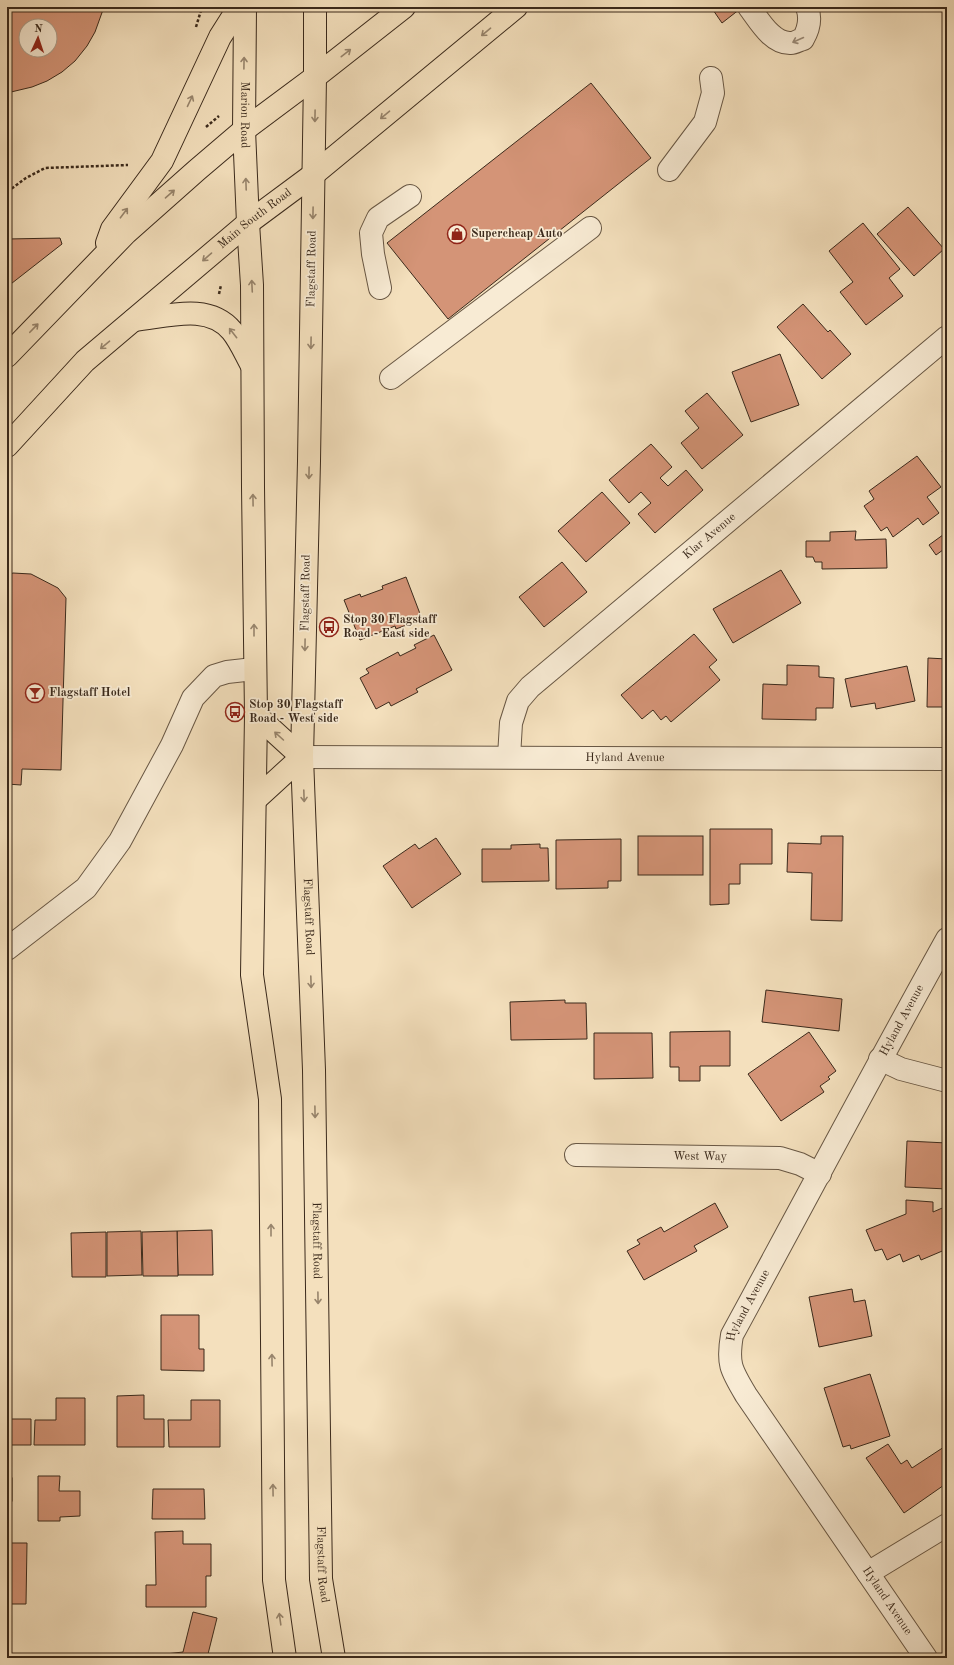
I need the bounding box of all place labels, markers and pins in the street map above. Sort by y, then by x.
shop icon: Supercheap Auto [446,223,468,245]
place label: Supercheap Auto [471,228,563,240]
place label: Stop 30 Flagstaff Road - East side [343,614,437,640]
bus stop icon: Stop 30 Flagstaff Road - East side [318,616,340,638]
bar icon: Flagstaff Hotel [24,682,46,704]
place label: Flagstaff Hotel [49,687,131,699]
place label: Stop 30 Flagstaff Road - West side [249,699,343,725]
bus stop icon: Stop 30 Flagstaff Road - West side [224,701,246,723]

